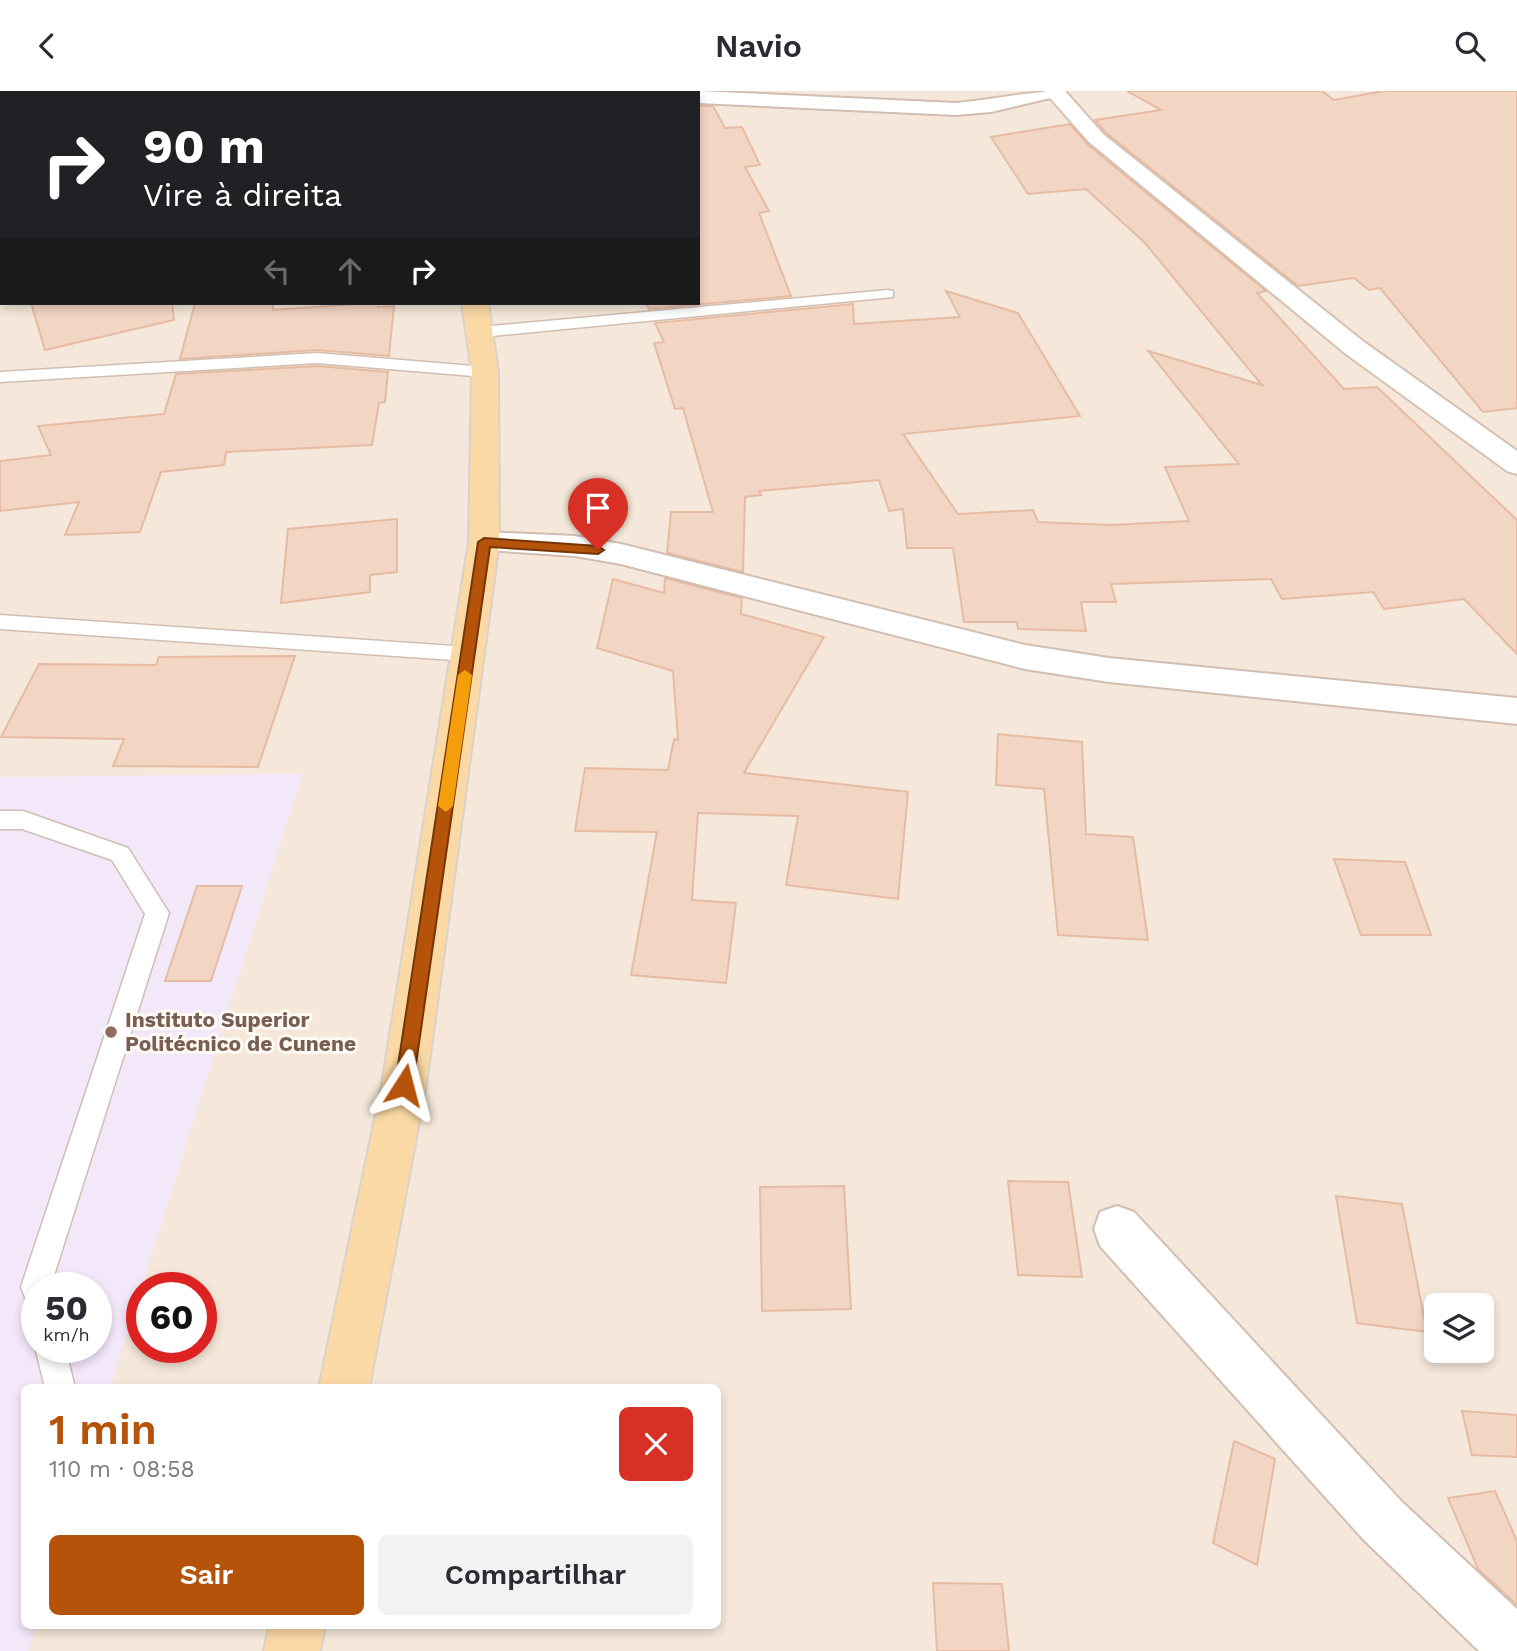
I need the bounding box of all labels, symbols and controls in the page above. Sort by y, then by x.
icon: back [28,27,66,65]
text: Navio [715,27,802,65]
icon: search [1451,27,1489,65]
text: 90 m [143,117,265,175]
icon: right [28,119,119,210]
text: Vire à direita [143,176,342,214]
icon: left [258,252,296,290]
icon: ahead [331,252,369,290]
icon: right [404,252,442,290]
pin [568,478,628,550]
icon: arrive [579,489,617,527]
place label: Instituto Superior Politécnico de Cunene [125,1007,356,1056]
marker: Instituto Superior Politécnico de Cunene [103,1024,119,1040]
position arrow [367,1048,441,1122]
speed limit sign: 60 [126,1272,217,1363]
text: 50 [45,1287,88,1329]
map controls [1424,1293,1494,1363]
button: layers [1424,1293,1494,1363]
text: km/h [43,1324,90,1345]
text: 1 min [49,1405,157,1454]
button: close [619,1407,693,1481]
text: 110 m · 08:58 [49,1456,195,1483]
button: Sair [49,1535,364,1615]
button: Compartilhar [378,1535,693,1615]

